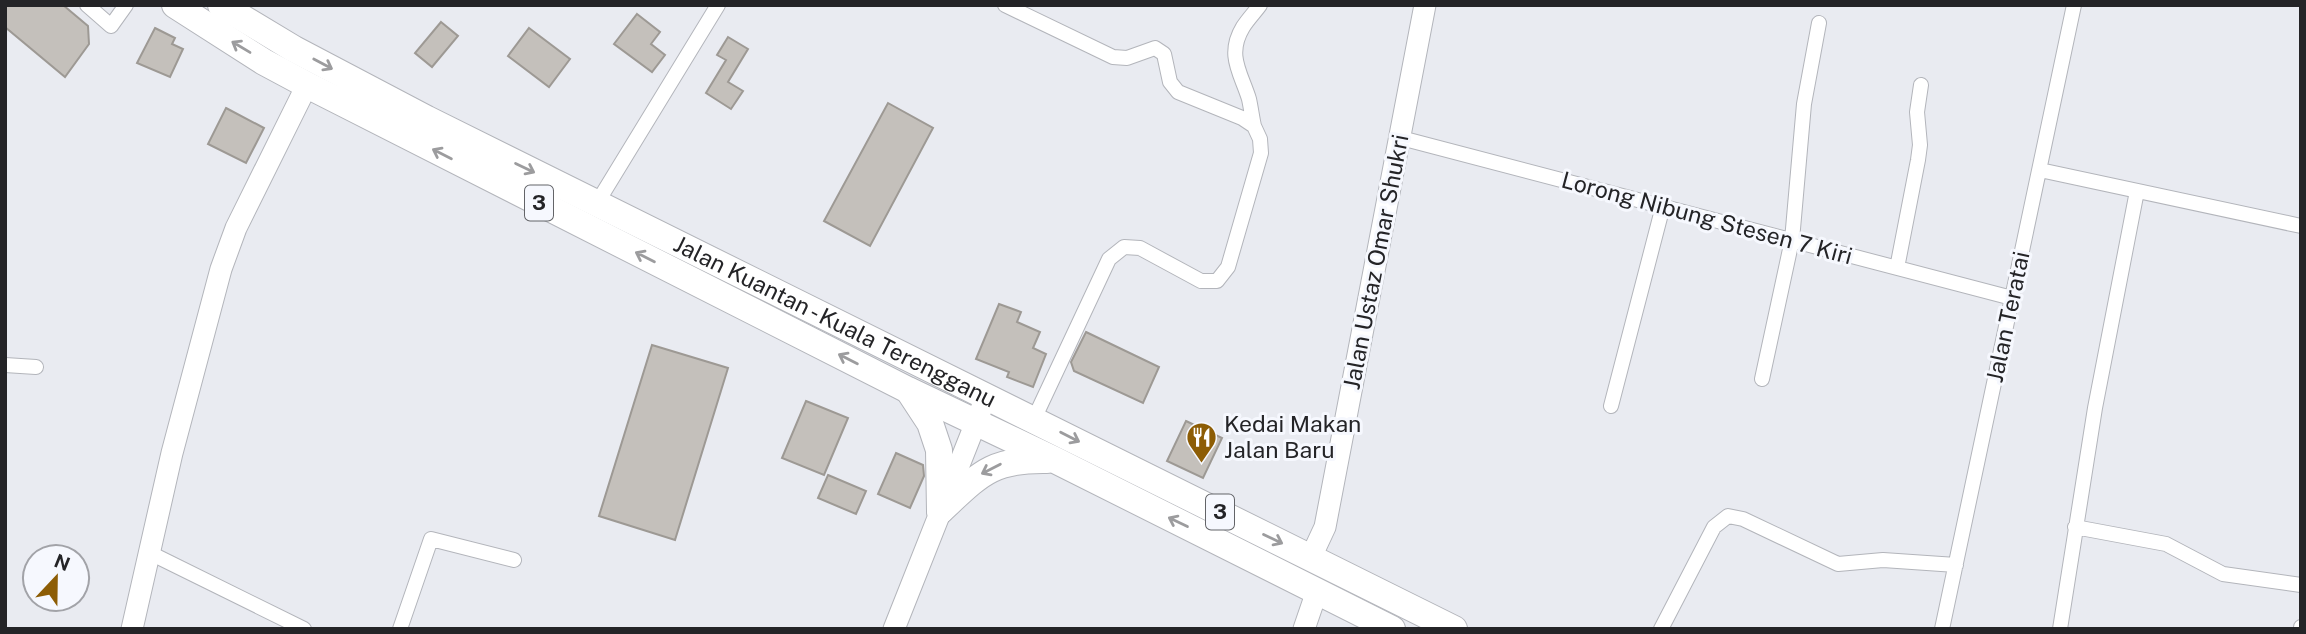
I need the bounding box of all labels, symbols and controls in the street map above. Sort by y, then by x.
one-way arrow [231,40,251,54]
one-way arrow [312,58,333,71]
street label: Jalan Ustaz Omar Shukri [1338,132,1414,392]
one-way arrow [432,146,453,160]
one-way arrow [514,161,535,175]
street label: Lorong Nibung Stesen 7 Kiri [1559,166,1856,269]
road number: 3 [525,186,553,220]
street label: Jalan Kuantan - Kuala Terengganu [670,230,1001,412]
one-way arrow [635,249,655,263]
street label: Jalan Teratai [1980,249,2035,385]
one-way arrow [838,352,858,366]
place label: Kedai Makan Jalan Baru [1224,410,1361,463]
restaurant icon: Kedai Makan Jalan Baru [1184,420,1218,464]
one-way arrow [1059,431,1080,444]
one-way arrow [981,463,1002,477]
road number: 3 [1206,494,1234,530]
one-way arrow [1168,514,1189,528]
one-way arrow [1262,532,1283,546]
north arrow [21,543,91,613]
text: N [51,549,73,575]

